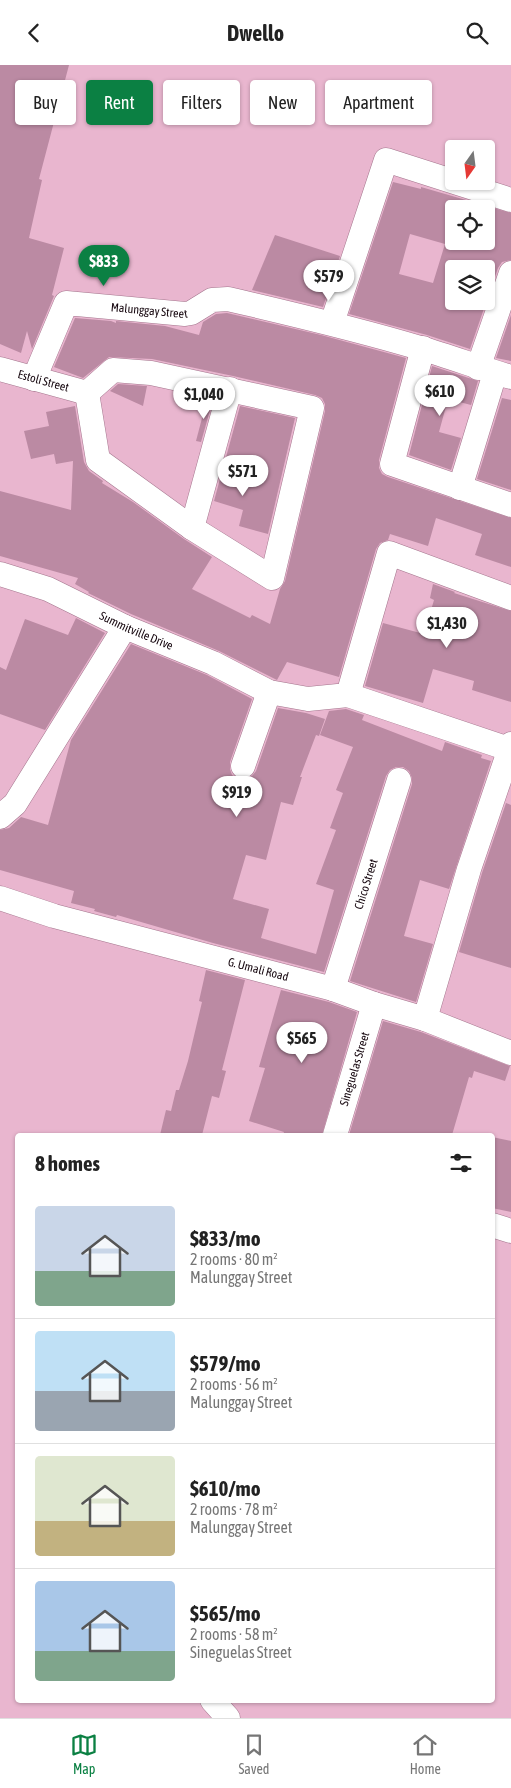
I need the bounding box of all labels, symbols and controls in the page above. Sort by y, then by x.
icon: back [20,19,48,47]
icon: search [463,19,491,47]
text: Dwello [227,20,284,46]
chip: Buy [15,80,76,125]
chip: Rent [86,80,153,125]
chip: Filters [163,80,240,125]
chip: New [250,80,315,125]
chip: Apartment [325,80,432,125]
north arrow [445,140,495,190]
map controls [445,140,495,310]
button: locate [445,200,495,250]
pin: $833 [74,245,134,287]
text: $833 [89,252,119,270]
pin: $579 [299,259,359,302]
button: layers [445,260,495,310]
text: $579 [314,267,344,285]
street label: Malunggay Street [110,300,189,321]
street label: Estoli Street [16,367,71,395]
pin: $610 [410,375,470,417]
pin: $1,040 [163,377,245,420]
text: $610 [425,382,455,400]
text: $1,040 [184,385,224,403]
pin: $571 [213,455,273,497]
text: $571 [228,462,258,480]
pin: $1,430 [406,607,488,649]
street label: Summitville Drive [97,609,175,653]
text: $1,430 [427,614,467,632]
pin: $919 [207,775,267,818]
text: $919 [222,783,252,801]
street label: Chico Street [352,857,381,911]
street label: G. Umali Road [226,955,290,984]
pin: $565 [272,1021,332,1064]
text: $565 [287,1029,317,1047]
street label: Sineguelas Street [337,1030,372,1108]
icon: filters [447,1149,475,1177]
text: 8 homes [35,1151,100,1175]
icon: home [75,1226,135,1286]
text: $833/mo [190,1226,261,1250]
text: 2 rooms · 80 m² [190,1250,278,1268]
text: Malunggay Street [190,1268,292,1286]
icon: home [75,1351,135,1411]
text: $579/mo [190,1351,261,1375]
text: 2 rooms · 56 m² [190,1375,278,1393]
text: Malunggay Street [190,1393,292,1411]
icon: home [75,1476,135,1536]
text: $610/mo [190,1476,261,1500]
text: 2 rooms · 78 m² [190,1500,278,1518]
text: Malunggay Street [190,1518,292,1536]
icon: home [75,1601,135,1661]
text: $565/mo [190,1601,261,1625]
text: 2 rooms · 58 m² [190,1625,278,1643]
text: Sineguelas Street [190,1643,292,1661]
tab: Map [70,1731,98,1777]
tab: Saved [238,1731,269,1777]
tab: Home [410,1731,441,1777]

